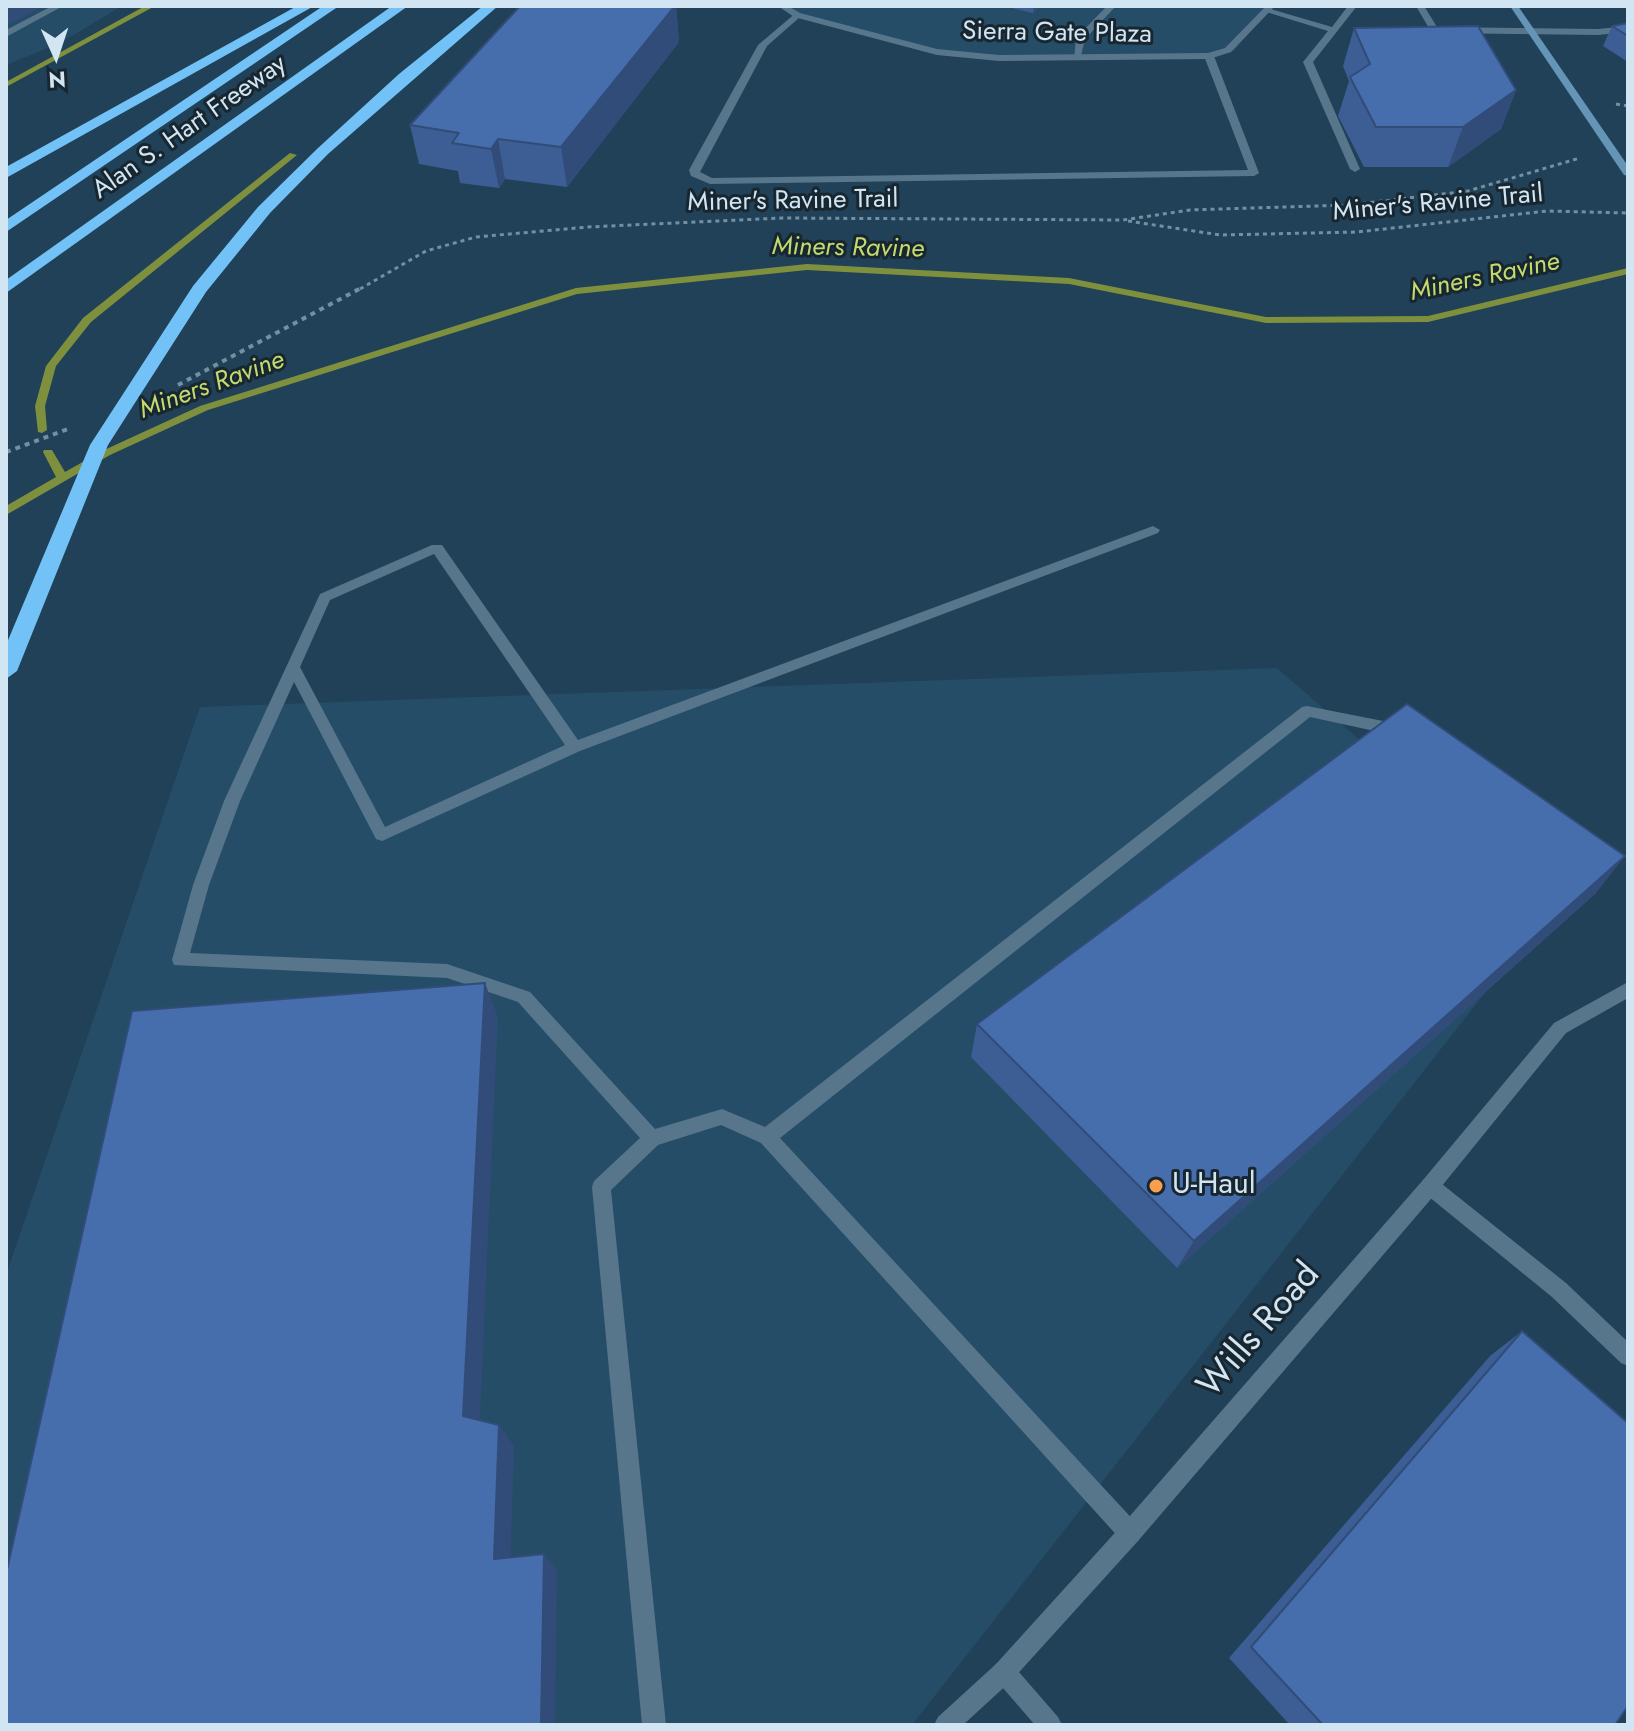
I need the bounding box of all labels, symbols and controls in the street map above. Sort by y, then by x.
north arrow [16,16,96,96]
street label: Sierra Gate Plaza [962,17,1152,51]
street label: Alan S. Hart Freeway [87,49,293,207]
text: N [48,64,67,96]
street label: Miner's Ravine Trail [1332,179,1544,229]
street label: Miner's Ravine Trail [687,185,899,219]
water label: Miners Ravine [772,232,924,266]
water label: Miners Ravine [1407,247,1563,309]
water label: Miners Ravine [135,345,289,427]
place label: U-Haul [1172,1168,1256,1204]
marker: U-Haul [1147,1177,1165,1195]
street label: Wills Road [1190,1255,1330,1407]

